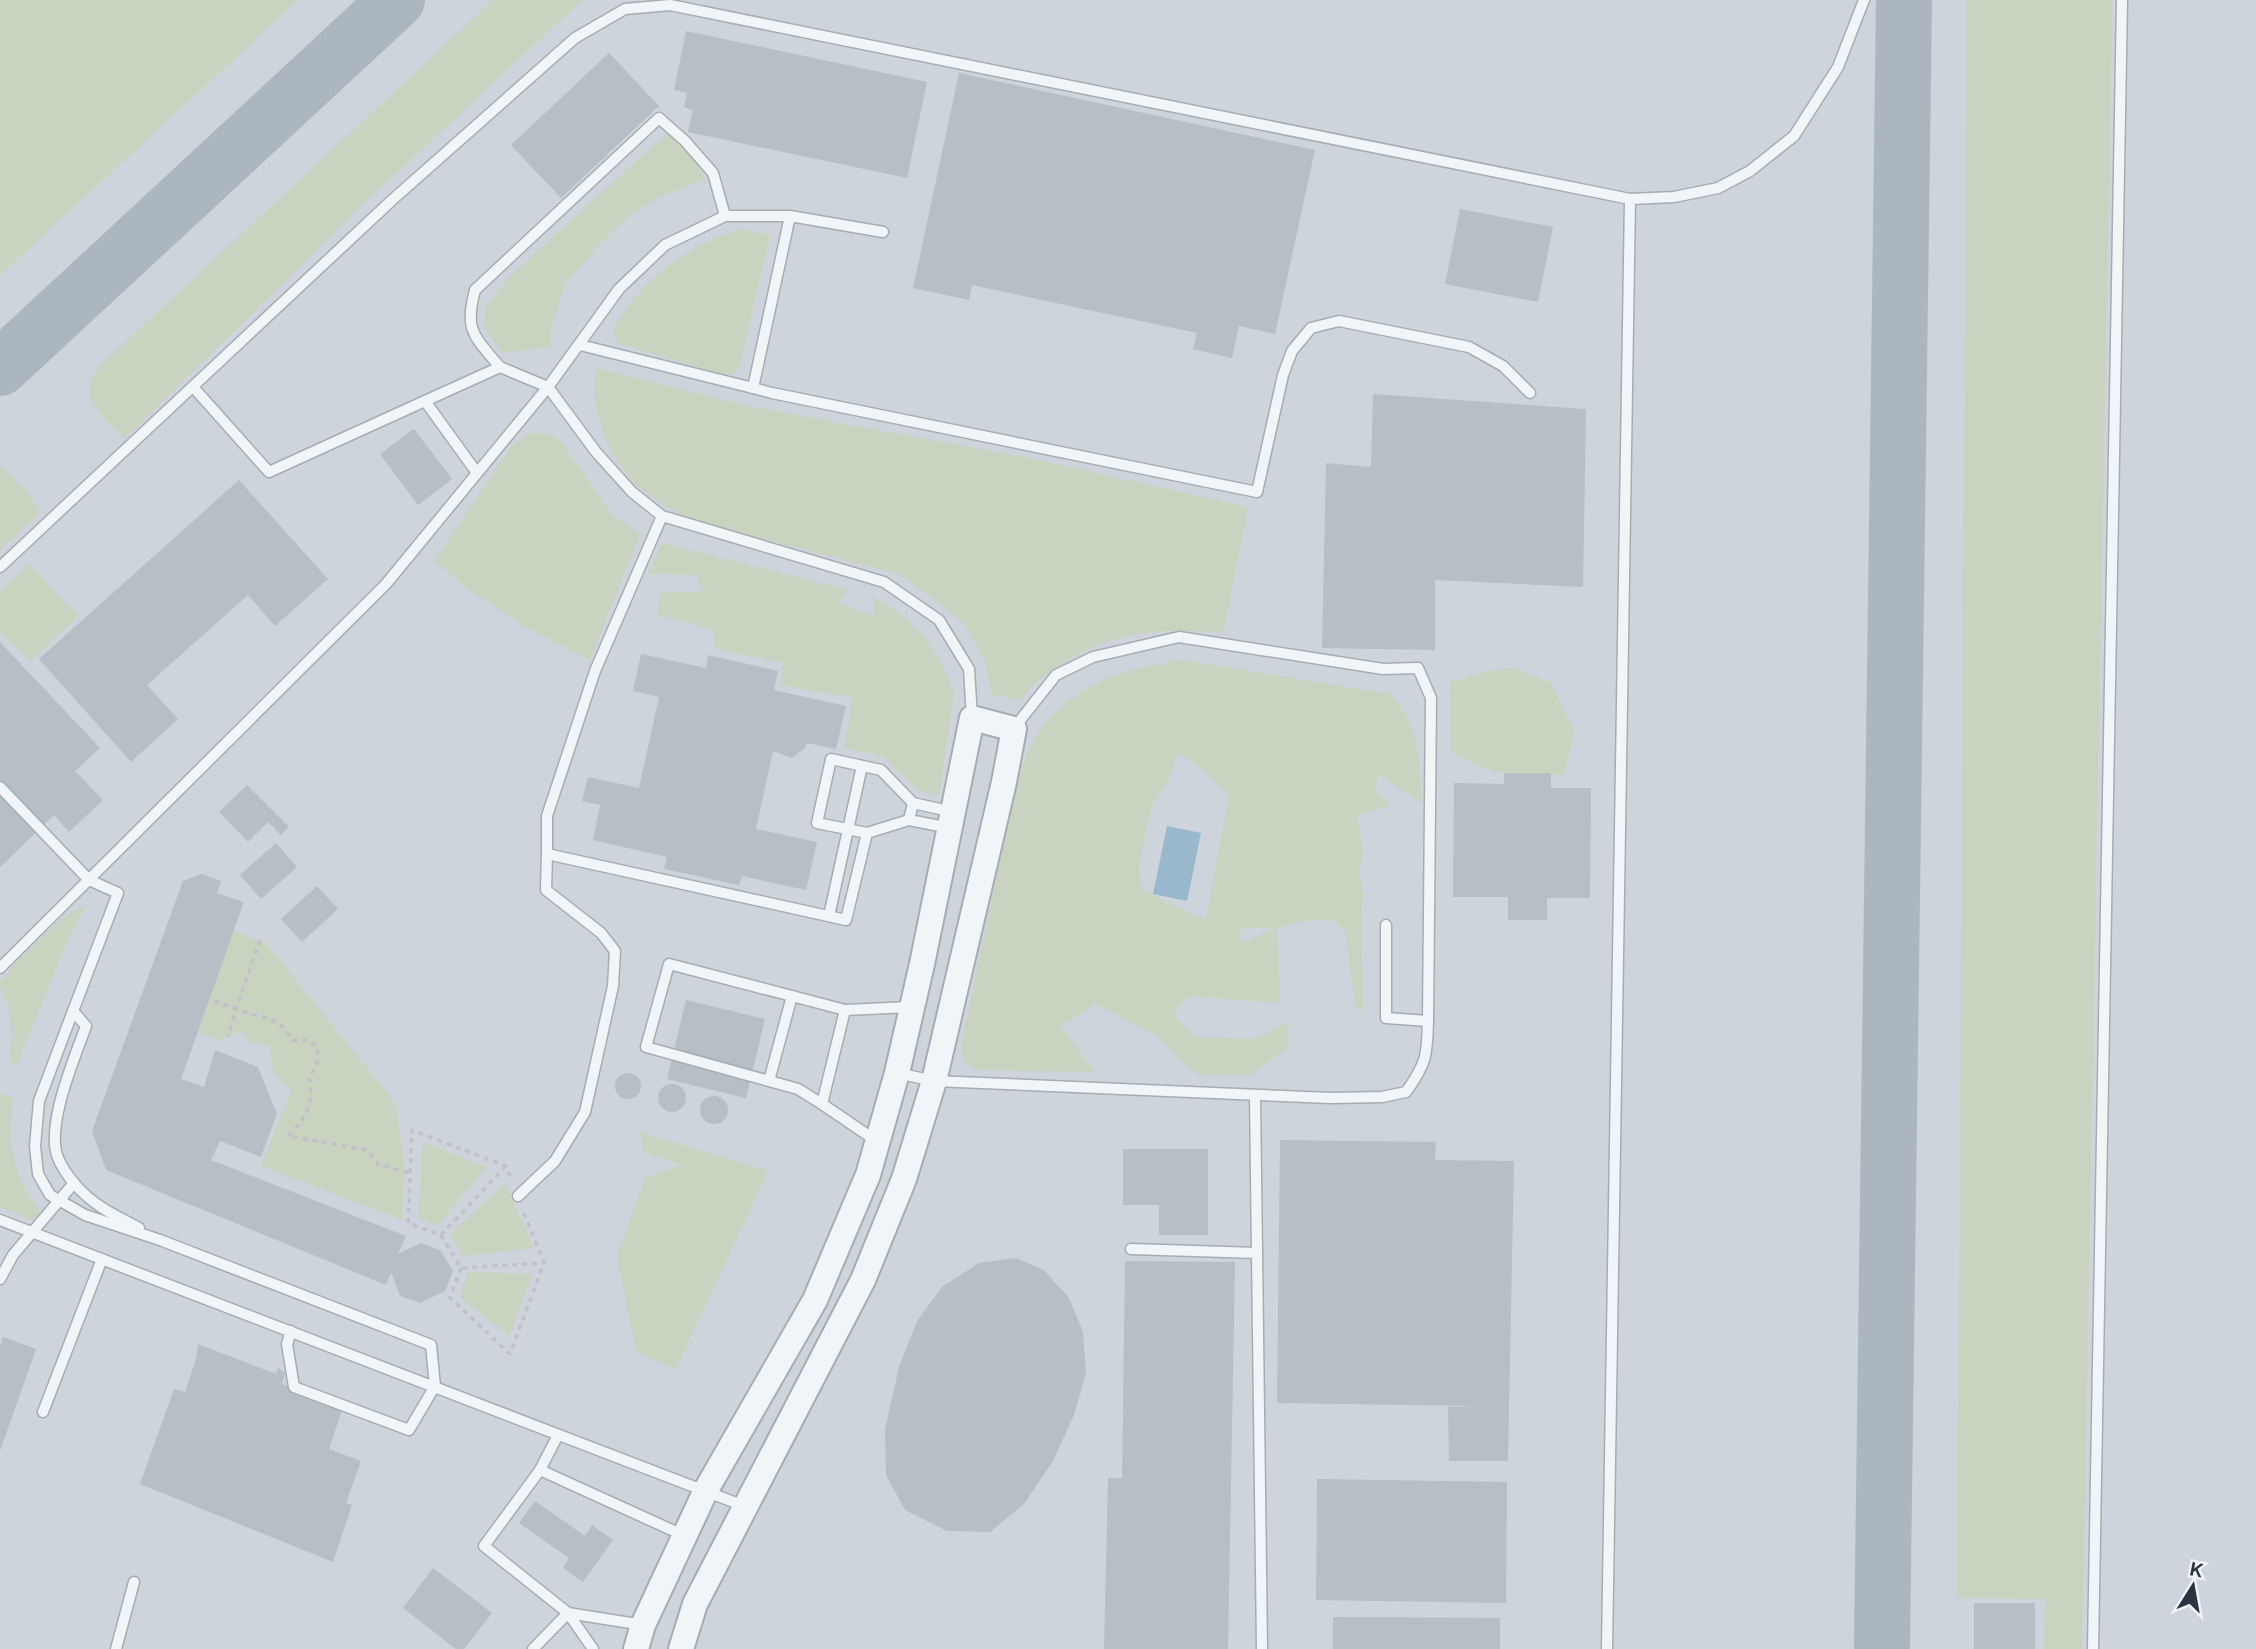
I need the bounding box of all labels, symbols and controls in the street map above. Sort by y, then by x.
north arrow [2158,1551,2228,1621]
text: K [2188,1557,2205,1581]

